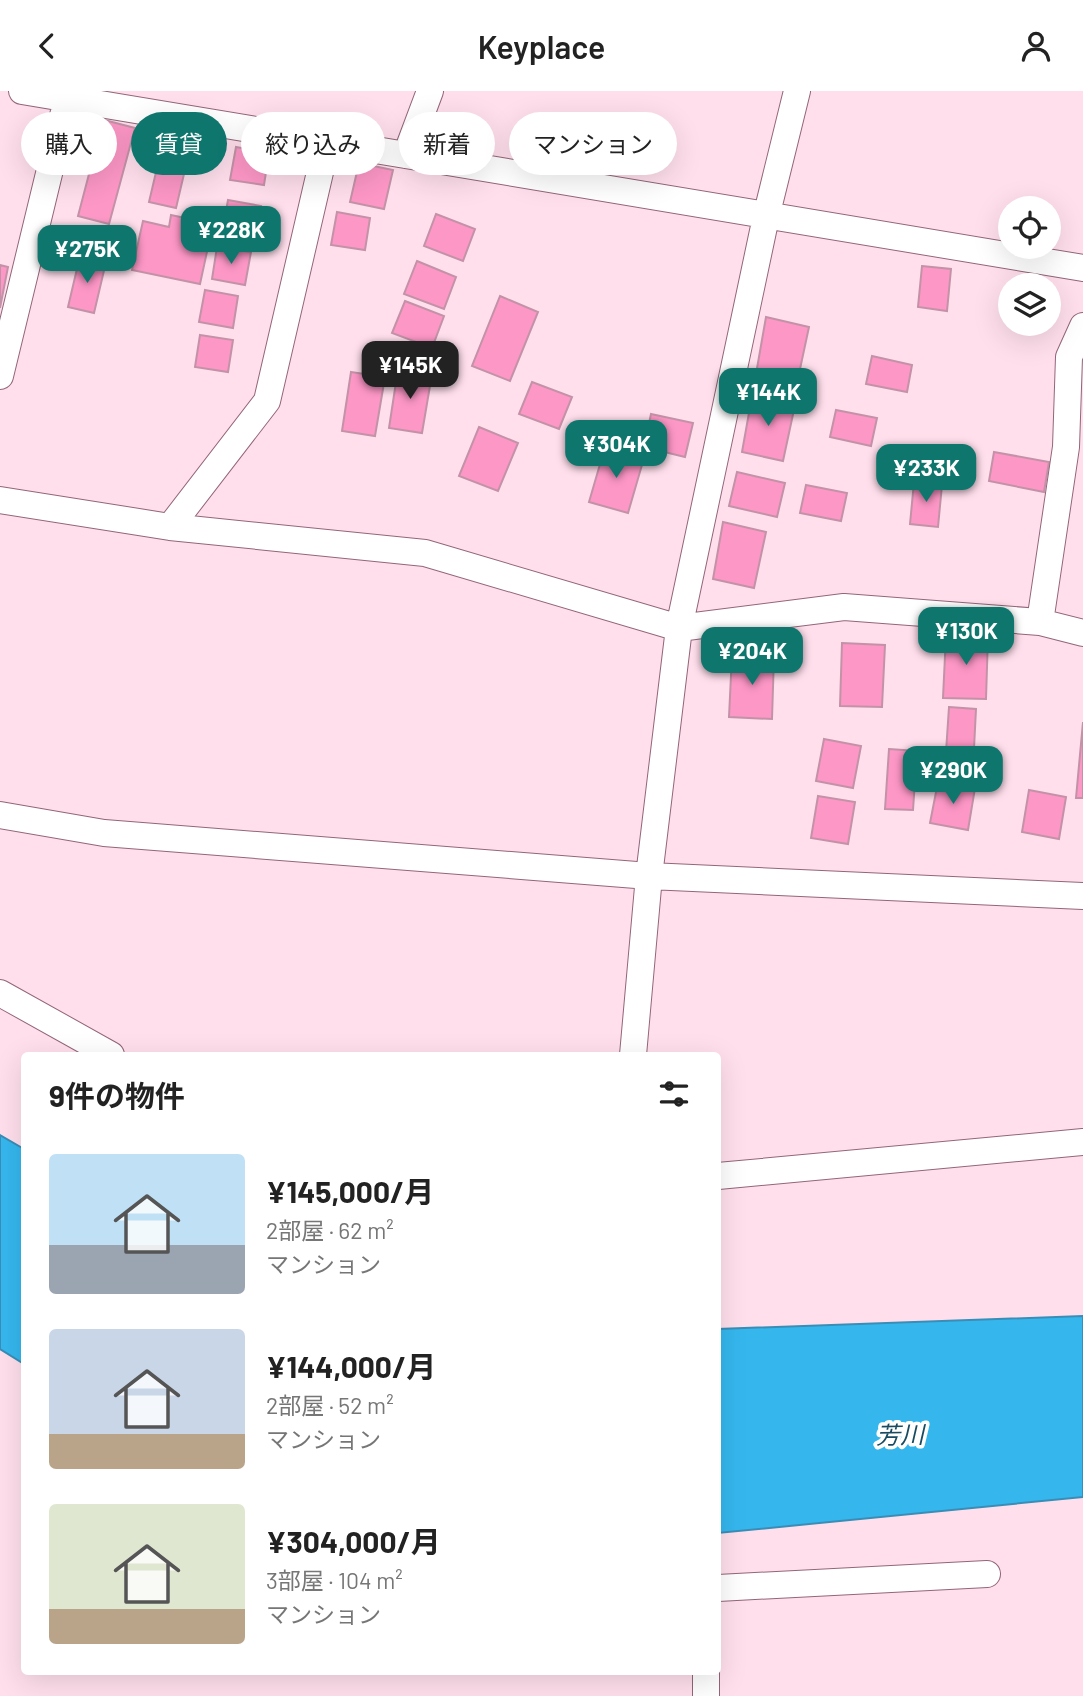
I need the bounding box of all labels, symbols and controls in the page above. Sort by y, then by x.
icon: back [28,27,66,65]
text: Keyplace [478,27,605,65]
icon: person [1017,27,1055,65]
chip: 購入 [21,112,117,175]
chip: 賃貸 [131,112,227,175]
chip: 絞り込み [241,112,385,175]
chip: 新着 [399,112,495,175]
chip: マンション [509,112,677,175]
map controls [998,196,1061,336]
button: locate [998,196,1061,259]
pin: ¥228K [182,207,280,266]
text: ¥228K [197,215,265,243]
pin: ¥275K [38,225,136,285]
text: ¥275K [54,234,120,262]
button: layers [998,273,1061,336]
pin: ¥145K [361,341,459,401]
text: ¥145K [378,350,442,378]
pin: ¥144K [719,369,817,428]
text: ¥144K [735,377,801,405]
pin: ¥304K [567,421,665,480]
text: ¥304K [581,429,651,457]
pin: ¥233K [877,445,975,504]
text: ¥233K [892,453,960,481]
pin: ¥130K [917,607,1015,667]
text: ¥130K [934,616,998,644]
pin: ¥204K [703,627,801,687]
text: ¥204K [717,636,787,664]
pin: ¥290K [904,747,1002,806]
text: ¥290K [919,755,987,783]
icon: filters [655,1075,693,1113]
text: 9件の物件 [49,1077,185,1113]
text: ¥145,000/月 [266,1173,434,1209]
icon: home [105,1182,189,1266]
text: 2部屋 · 62 m² [266,1216,394,1244]
text: マンション [266,1250,381,1278]
text: ¥144,000/月 [266,1348,436,1384]
icon: home [105,1357,189,1441]
text: 2部屋 · 52 m² [266,1391,394,1419]
water label: 芳川 [876,1419,927,1449]
text: マンション [266,1425,381,1453]
text: ¥304,000/月 [266,1523,441,1559]
icon: home [105,1532,189,1616]
text: 3部屋 · 104 m² [266,1566,403,1594]
text: マンション [266,1600,381,1628]

